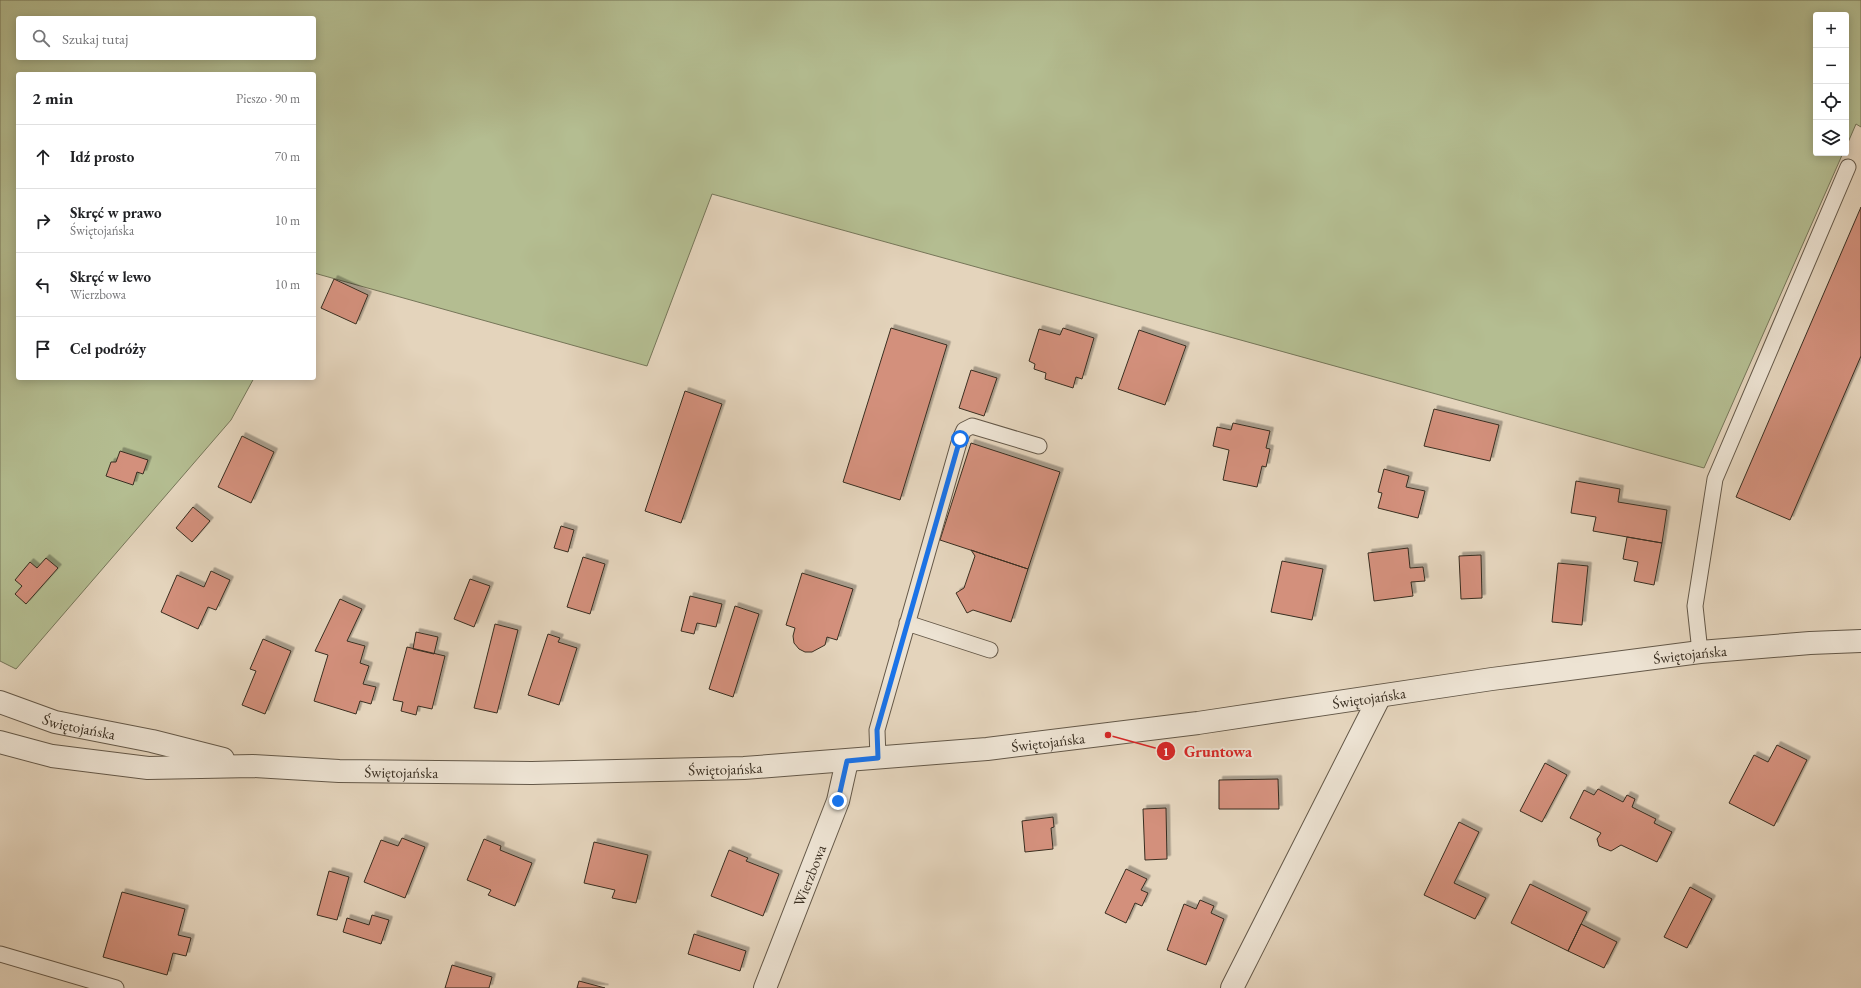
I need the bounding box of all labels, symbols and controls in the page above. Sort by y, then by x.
map controls [1813,12,1849,156]
button: + [1813,12,1849,48]
search box [16,16,316,60]
icon: search [30,27,52,49]
text: Szukaj tutaj [62,29,128,48]
button: − [1813,48,1849,84]
button: locate [1813,84,1849,120]
text: 2 min [32,87,73,109]
text: Pieszo · 90 m [236,90,300,107]
button: layers [1813,120,1849,156]
icon: ahead [32,146,54,168]
text: Idź prosto [70,147,134,166]
text: 70 m [275,148,300,165]
text: Skręć w prawo [70,203,162,222]
icon: right [32,210,54,232]
text: 10 m [275,212,300,229]
text: Świętojańska [70,222,134,239]
text: Skręć w lewo [70,267,151,286]
icon: left [32,274,54,296]
text: 10 m [275,276,300,293]
text: Wierzbowa [70,286,126,303]
icon: arrive [32,338,54,360]
text: Cel podróży [70,339,146,358]
route start [951,430,969,448]
street label: Świętojańska [1652,640,1728,668]
street label: Świętojańska [1331,683,1407,712]
street label: Świętojańska [40,709,117,743]
street label: Świętojańska [1010,728,1086,755]
callout: Gruntowa [1156,737,1260,765]
text: Gruntowa [1184,741,1253,762]
text: 1 [1163,744,1169,760]
street label: Świętojańska [688,757,763,779]
street label: Świętojańska [364,762,438,782]
route end [829,792,847,810]
street label: Wierzbowa [788,842,830,909]

